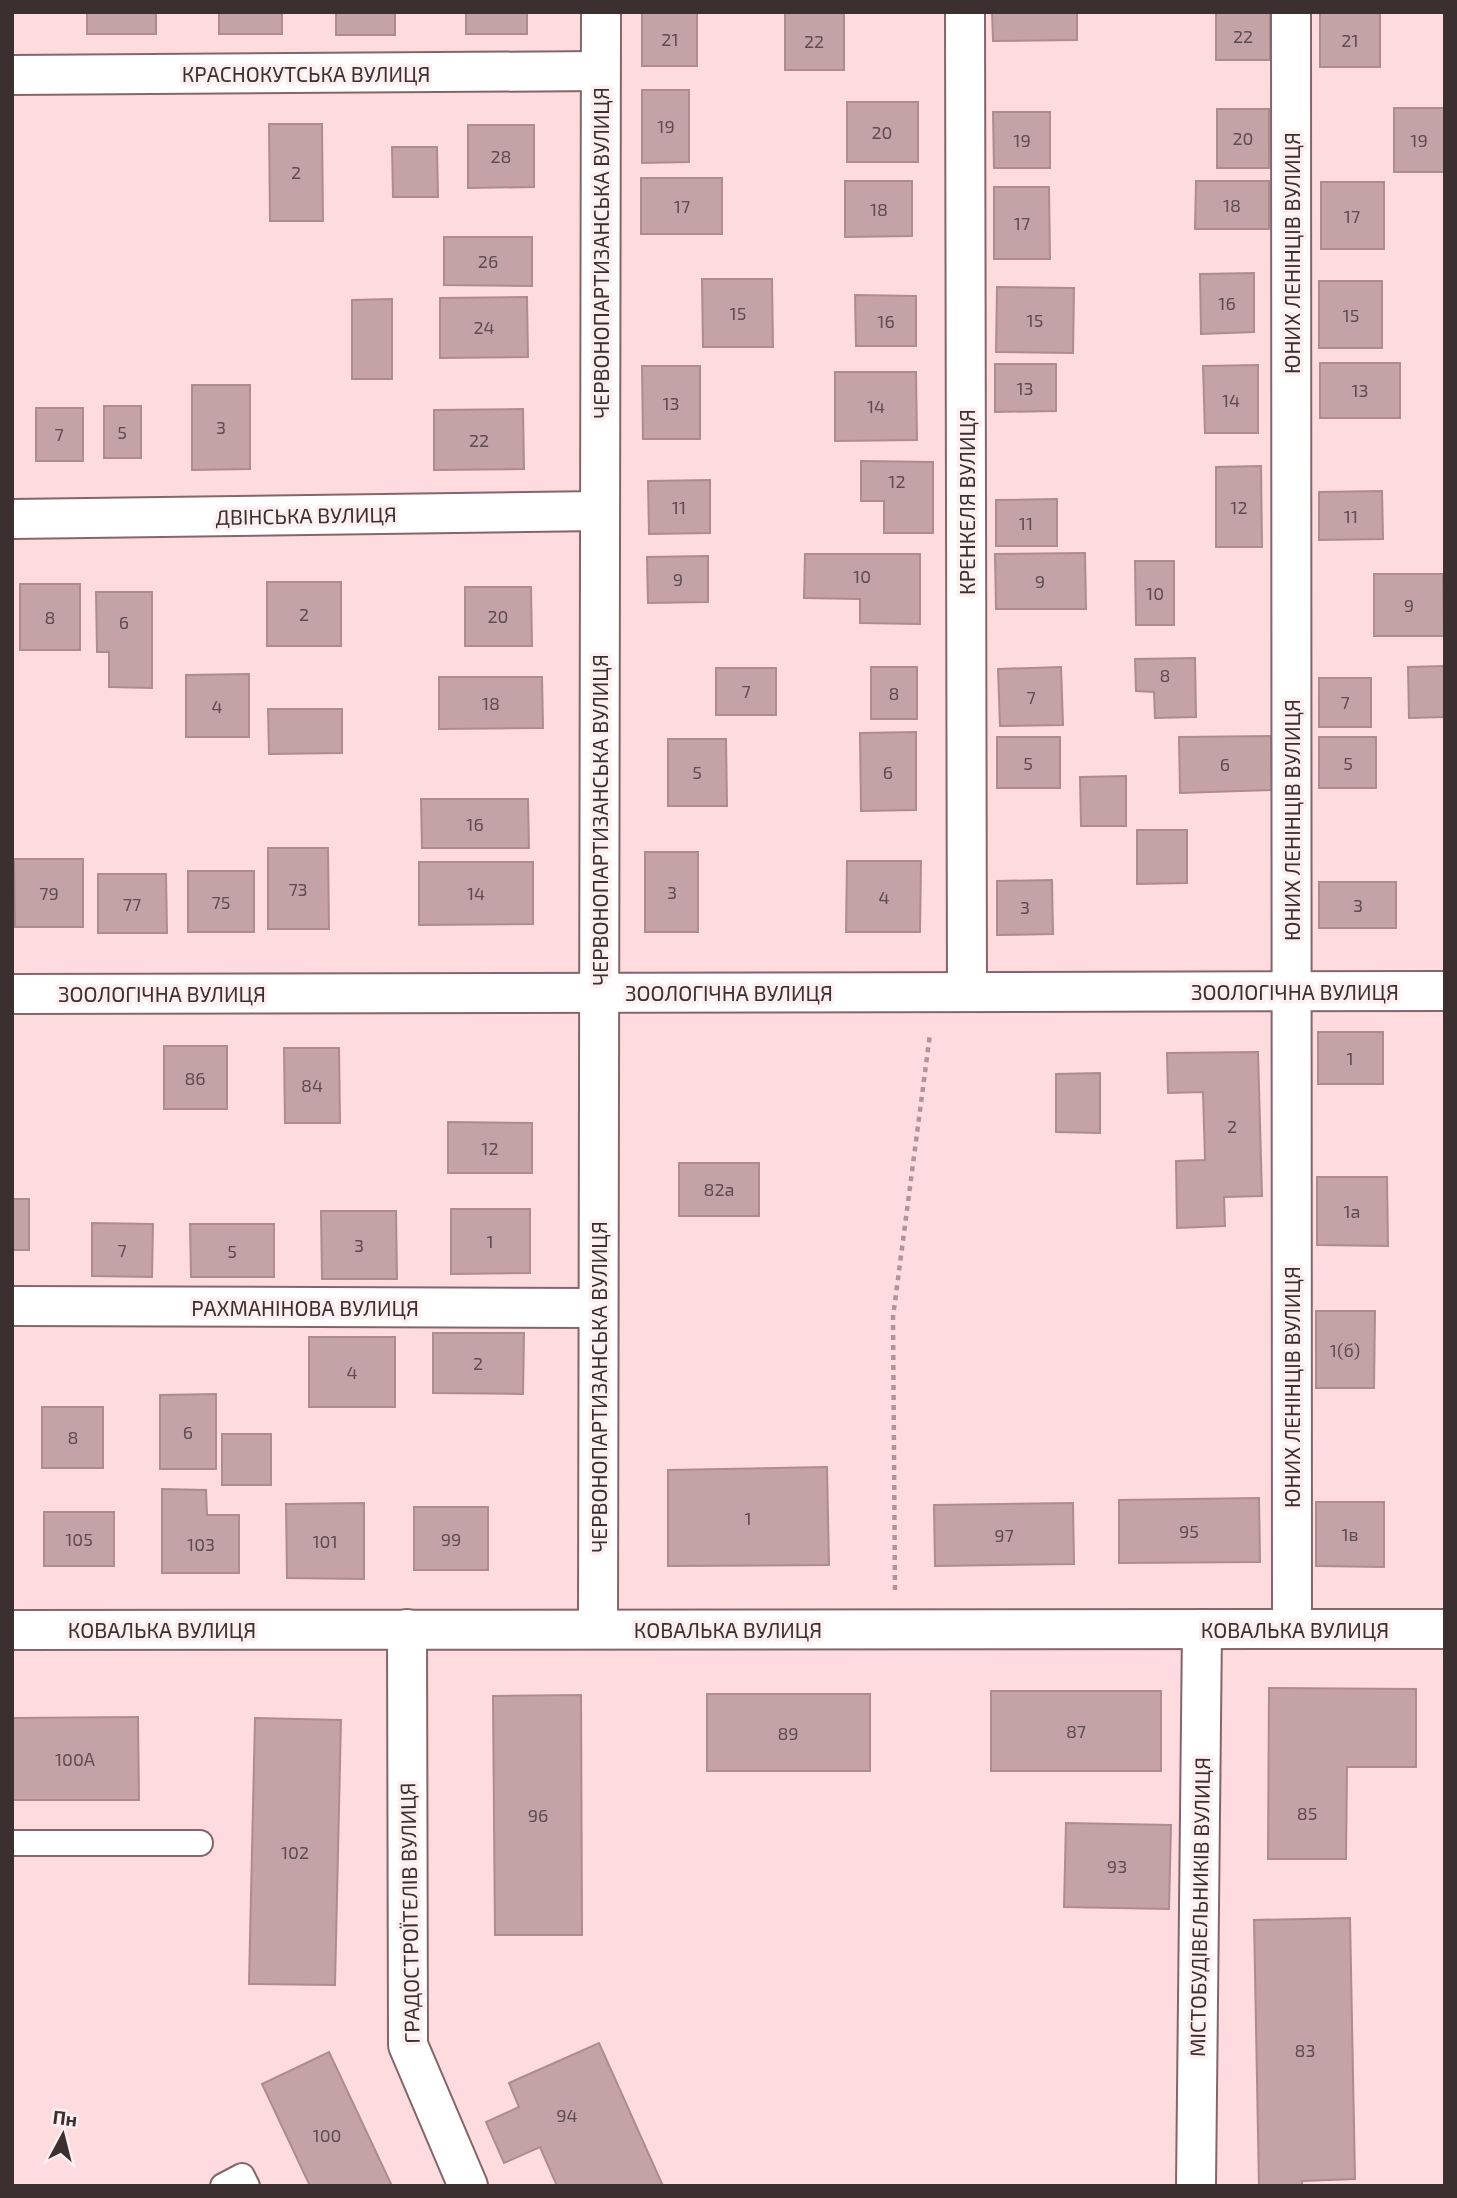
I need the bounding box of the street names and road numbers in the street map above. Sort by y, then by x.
street label: КРАСНОКУТСЬКА ВУЛИЦЯ [182,61,430,86]
street label: ЧЕРВОНОПАРТИЗАНСЬКА ВУЛИЦЯ [588,87,613,419]
street label: ЮНИХ ЛЕНІНЦІВ ВУЛИЦЯ [1279,132,1304,374]
street label: КРЕНКЕЛЯ ВУЛИЦЯ [954,409,979,595]
street label: ДВІНСЬКА ВУЛИЦЯ [215,501,397,529]
street label: ЧЕРВОНОПАРТИЗАНСЬКА ВУЛИЦЯ [587,654,612,986]
street label: ЮНИХ ЛЕНІНЦІВ ВУЛИЦЯ [1279,699,1304,941]
street label: ЗООЛОГІЧНА ВУЛИЦЯ [1191,979,1399,1004]
street label: ЗООЛОГІЧНА ВУЛИЦЯ [625,980,833,1005]
street label: ЗООЛОГІЧНА ВУЛИЦЯ [58,981,266,1006]
street label: ЧЕРВОНОПАРТИЗАНСЬКА ВУЛИЦЯ [586,1221,611,1553]
street label: ЮНИХ ЛЕНІНЦІВ ВУЛИЦЯ [1279,1266,1304,1508]
street label: РАХМАНІНОВА ВУЛИЦЯ [191,1295,419,1320]
street label: КОВАЛЬКА ВУЛИЦЯ [68,1617,256,1642]
street label: КОВАЛЬКА ВУЛИЦЯ [634,1617,822,1642]
street label: КОВАЛЬКА ВУЛИЦЯ [1201,1617,1389,1642]
street label: МІСТОБУДІВЕЛЬНИКІВ ВУЛИЦЯ [1184,1757,1214,2057]
street label: ГРАДОСТРОЇТЕЛIВ ВУЛИЦЯ [394,1782,424,2044]

